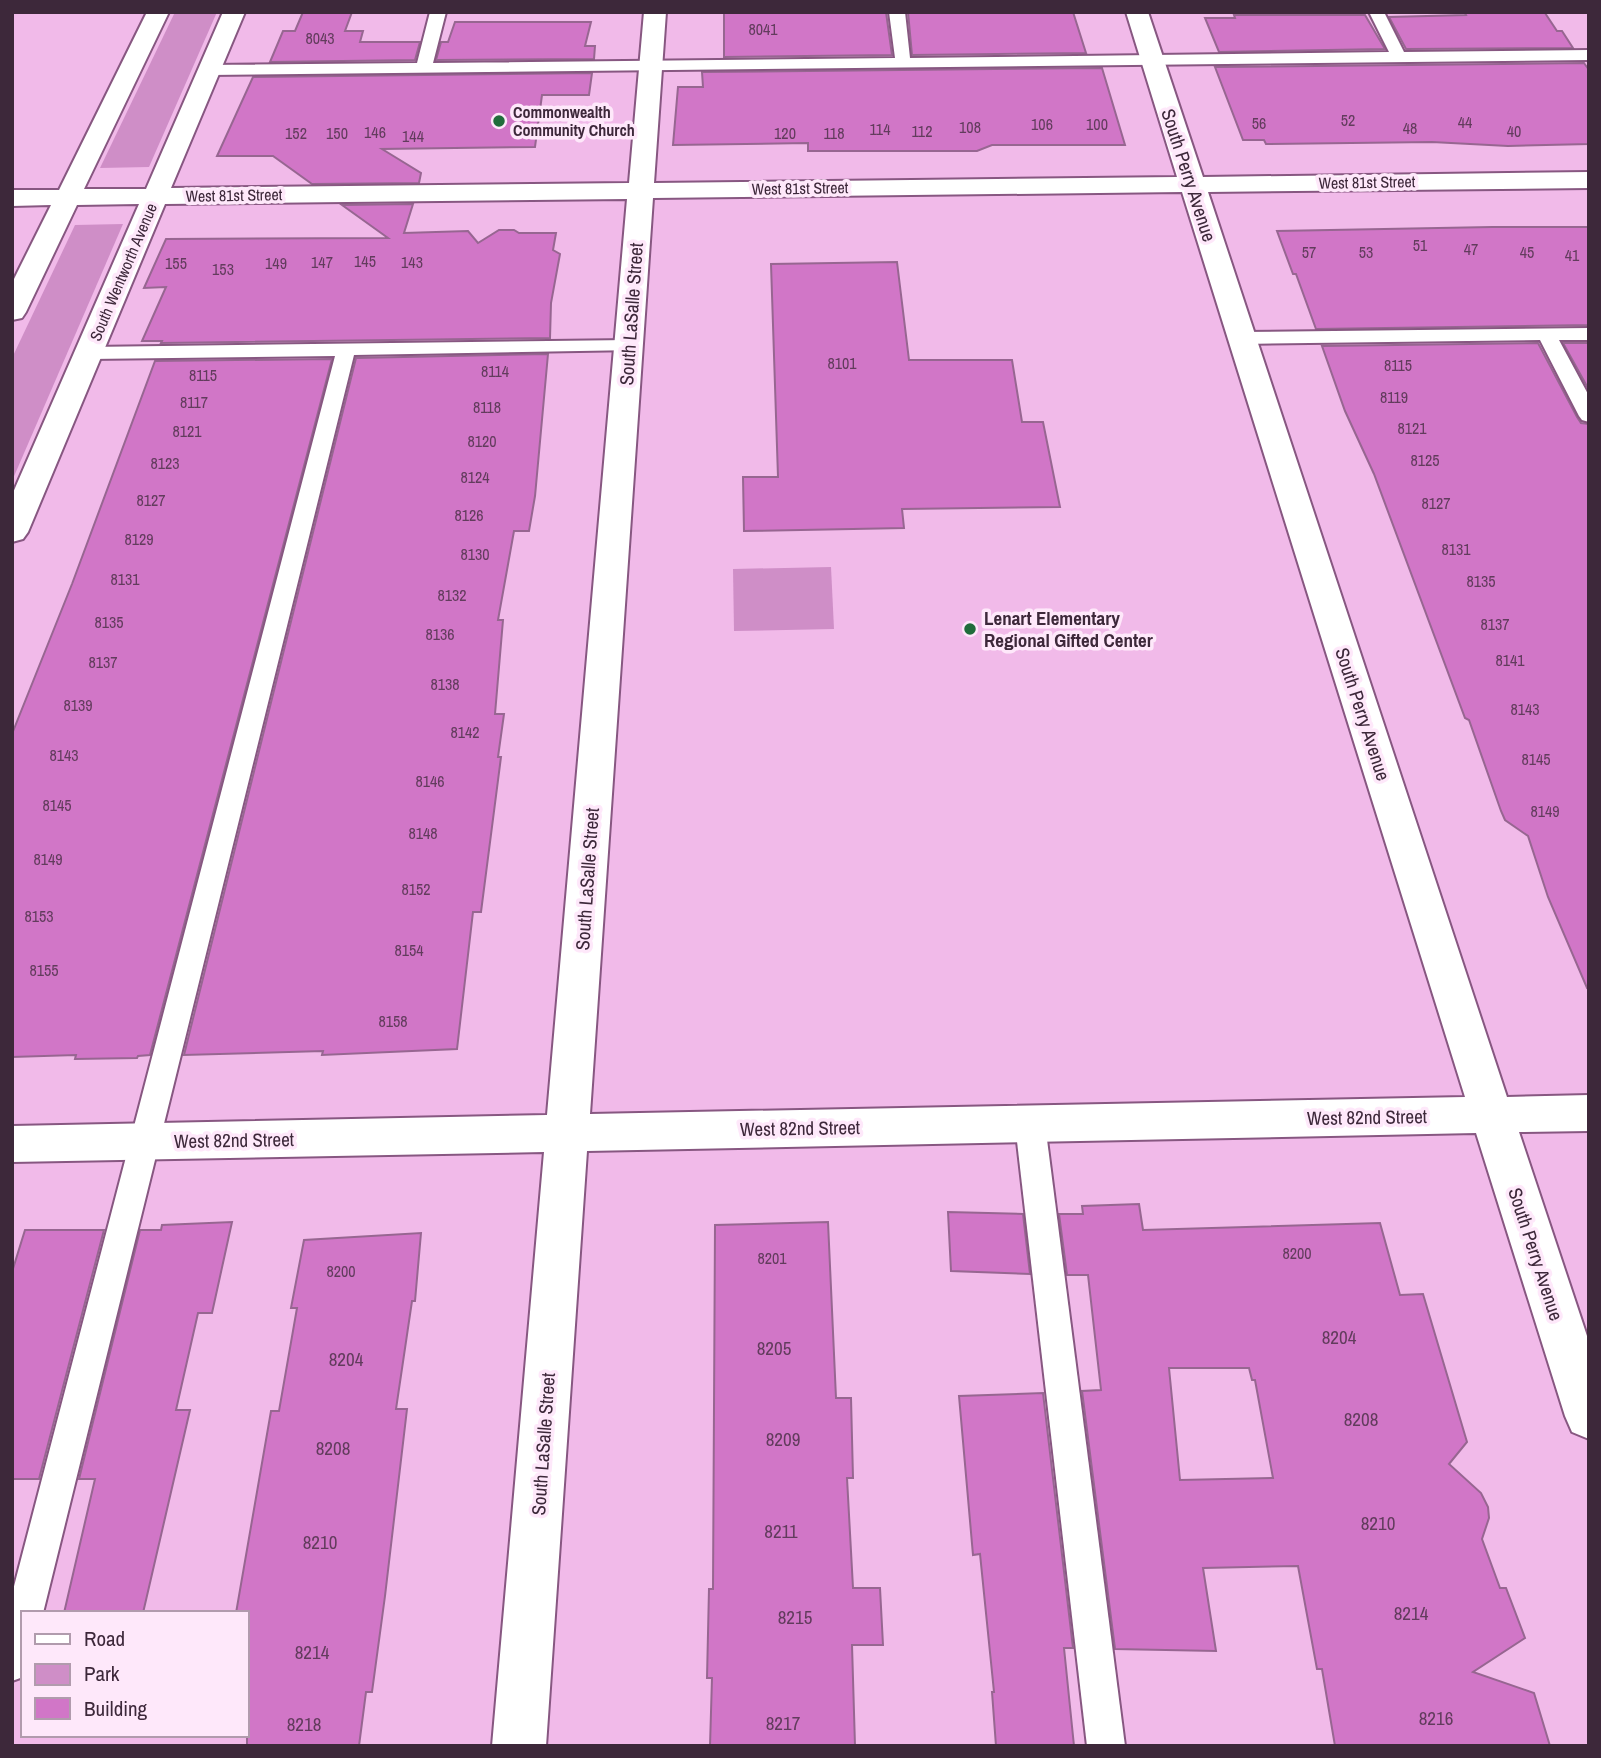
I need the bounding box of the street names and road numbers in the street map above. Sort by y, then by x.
street label: South Perry Avenue [1155,105,1223,245]
street label: West 81st Street [1318,170,1416,194]
street label: West 81st Street [751,176,849,200]
street label: West 81st Street [185,183,283,207]
street label: South Wentworth Avenue [84,200,162,344]
street label: South LaSalle Street [613,241,649,386]
street label: South Perry Avenue [1329,644,1397,784]
street label: South LaSalle Street [569,806,605,951]
street label: West 82nd Street [1307,1103,1428,1131]
street label: West 82nd Street [740,1114,861,1142]
street label: West 82nd Street [174,1126,295,1154]
street label: South Perry Avenue [1502,1184,1570,1324]
street label: South LaSalle Street [525,1371,561,1516]

